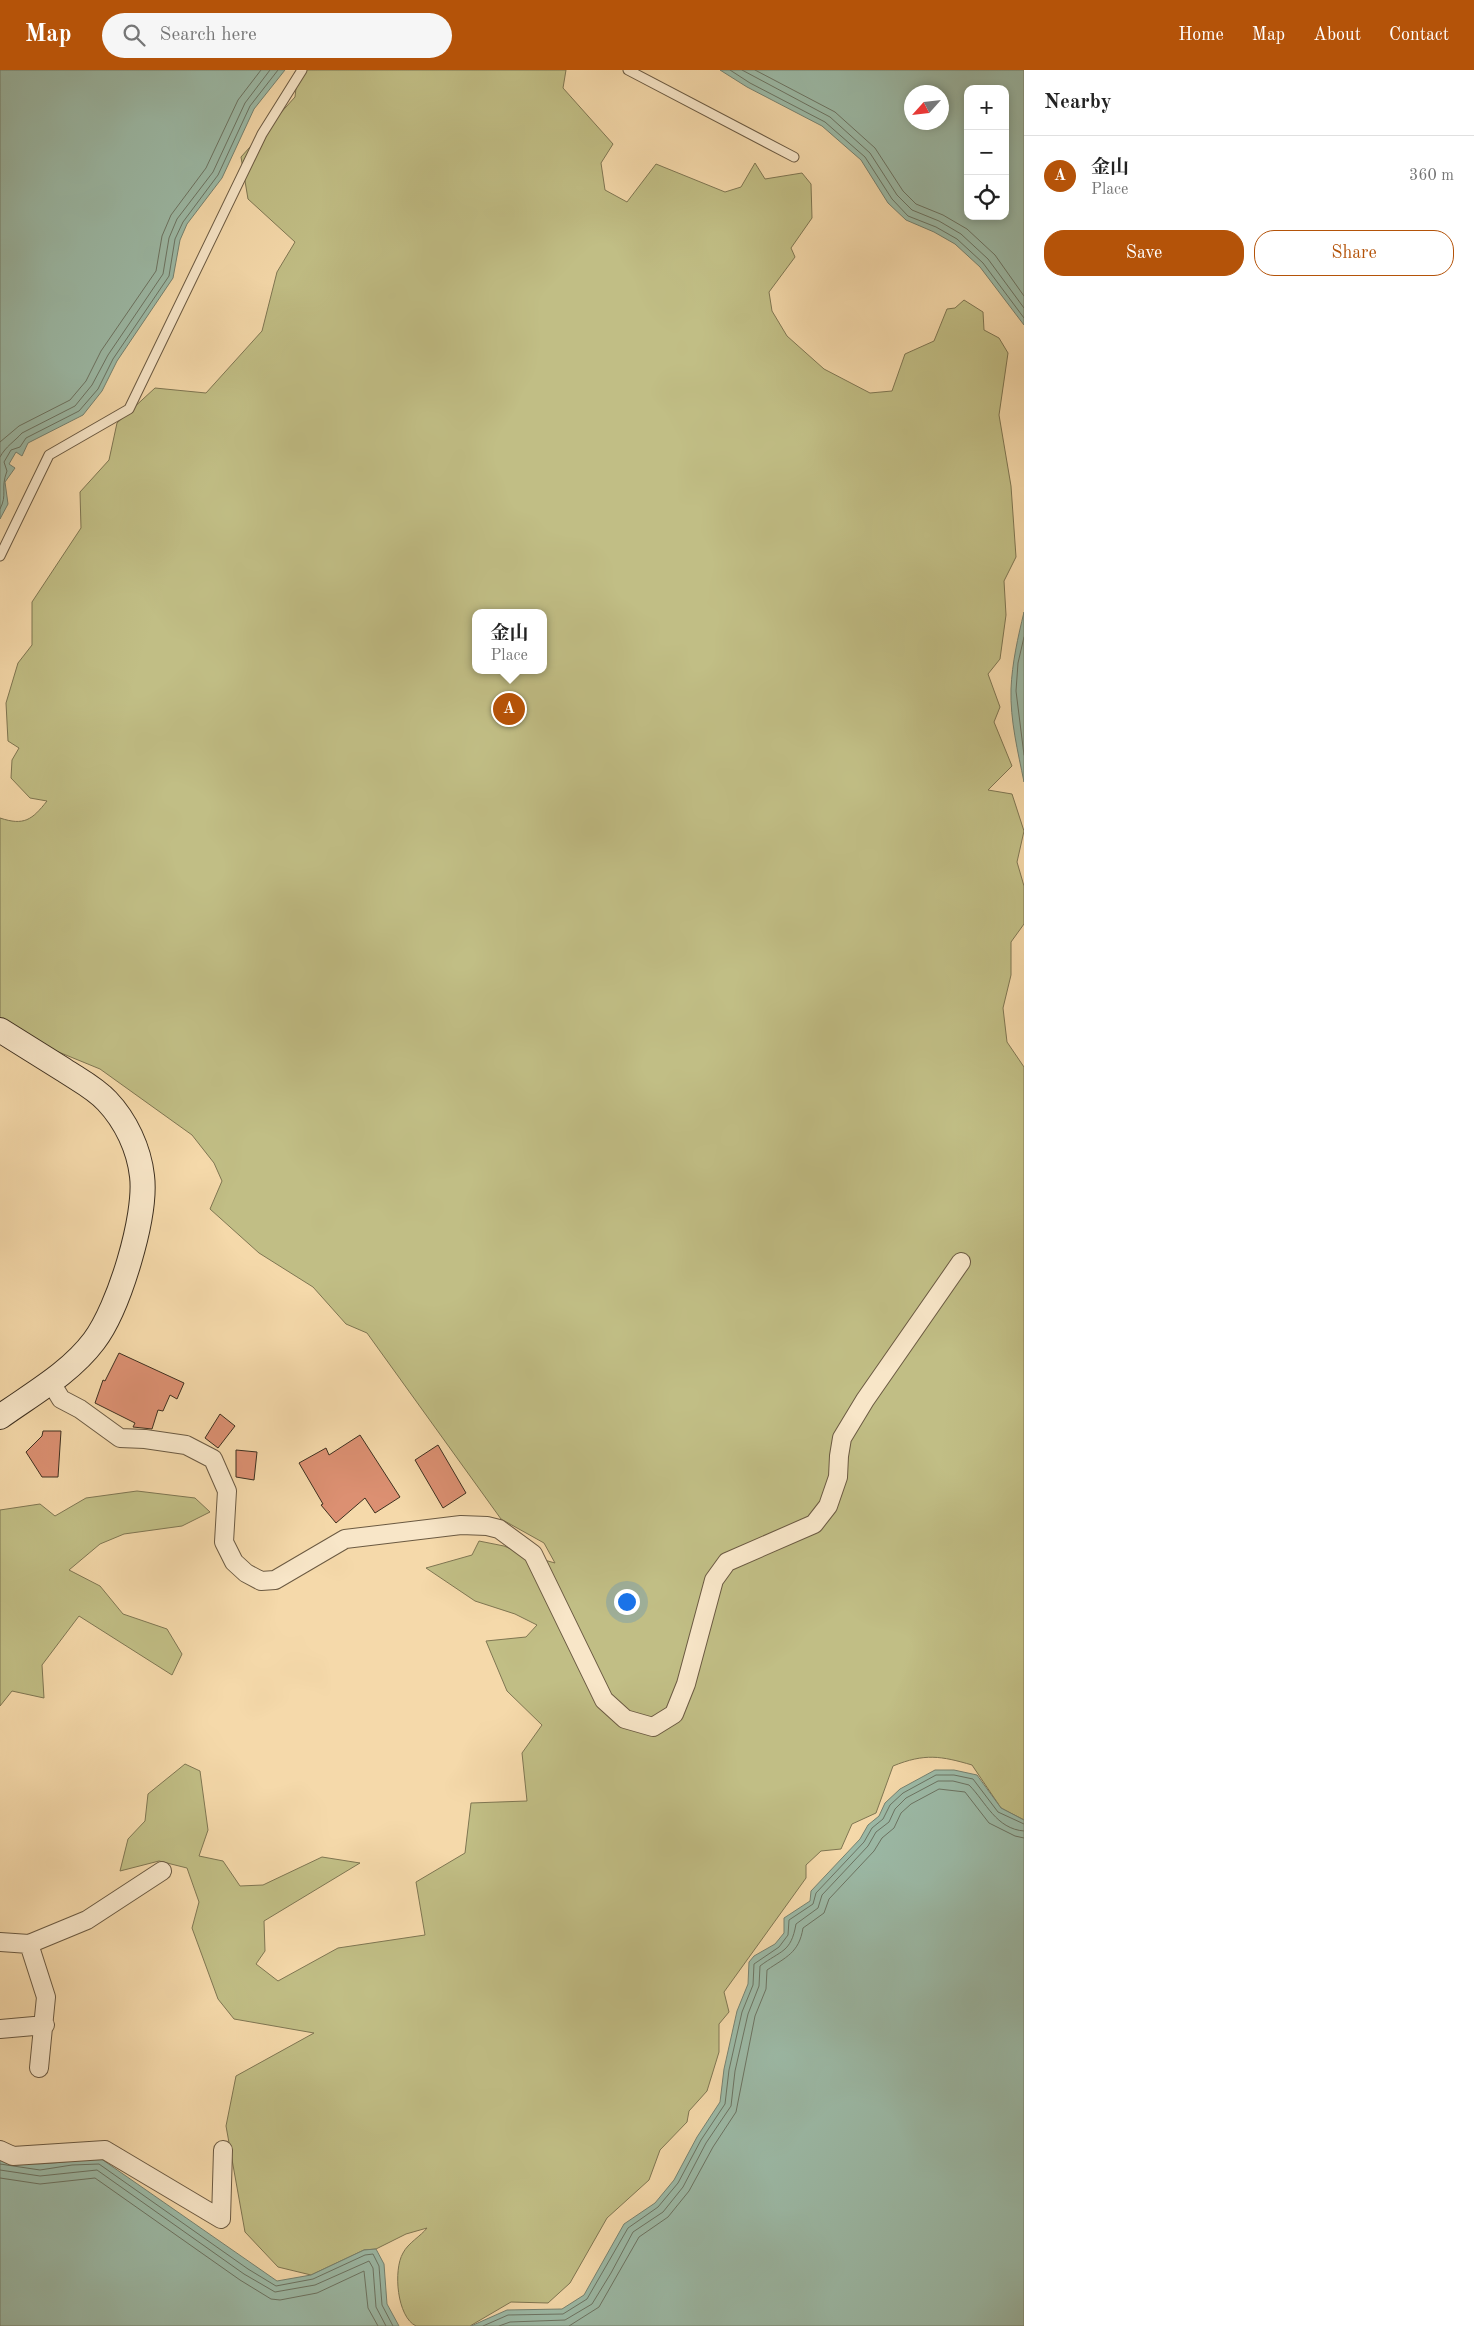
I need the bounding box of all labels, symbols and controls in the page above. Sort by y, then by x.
search box [102,13,452,58]
icon: search [120,21,148,49]
text: Map [25,23,72,47]
text: Search here [160,26,257,45]
text: Home [1178,26,1224,44]
text: Map [1252,26,1285,44]
text: About [1313,26,1361,44]
text: Contact [1389,26,1449,44]
north arrow [904,85,949,130]
map controls [964,85,1009,220]
button: + [964,85,1009,130]
text: Nearby [1044,92,1112,113]
button: − [964,130,1009,175]
text: 金山 [1091,159,1129,178]
text: A [1054,168,1066,184]
text: 360 m [1409,168,1454,184]
button: locate [964,175,1009,220]
text: Place [1091,182,1128,198]
button: Save [1044,230,1244,276]
button: Share [1254,230,1454,276]
popup [472,609,547,674]
text: 金山 [490,625,529,644]
text: Place [490,648,528,664]
pin: A [493,690,525,728]
your location [614,1589,640,1615]

